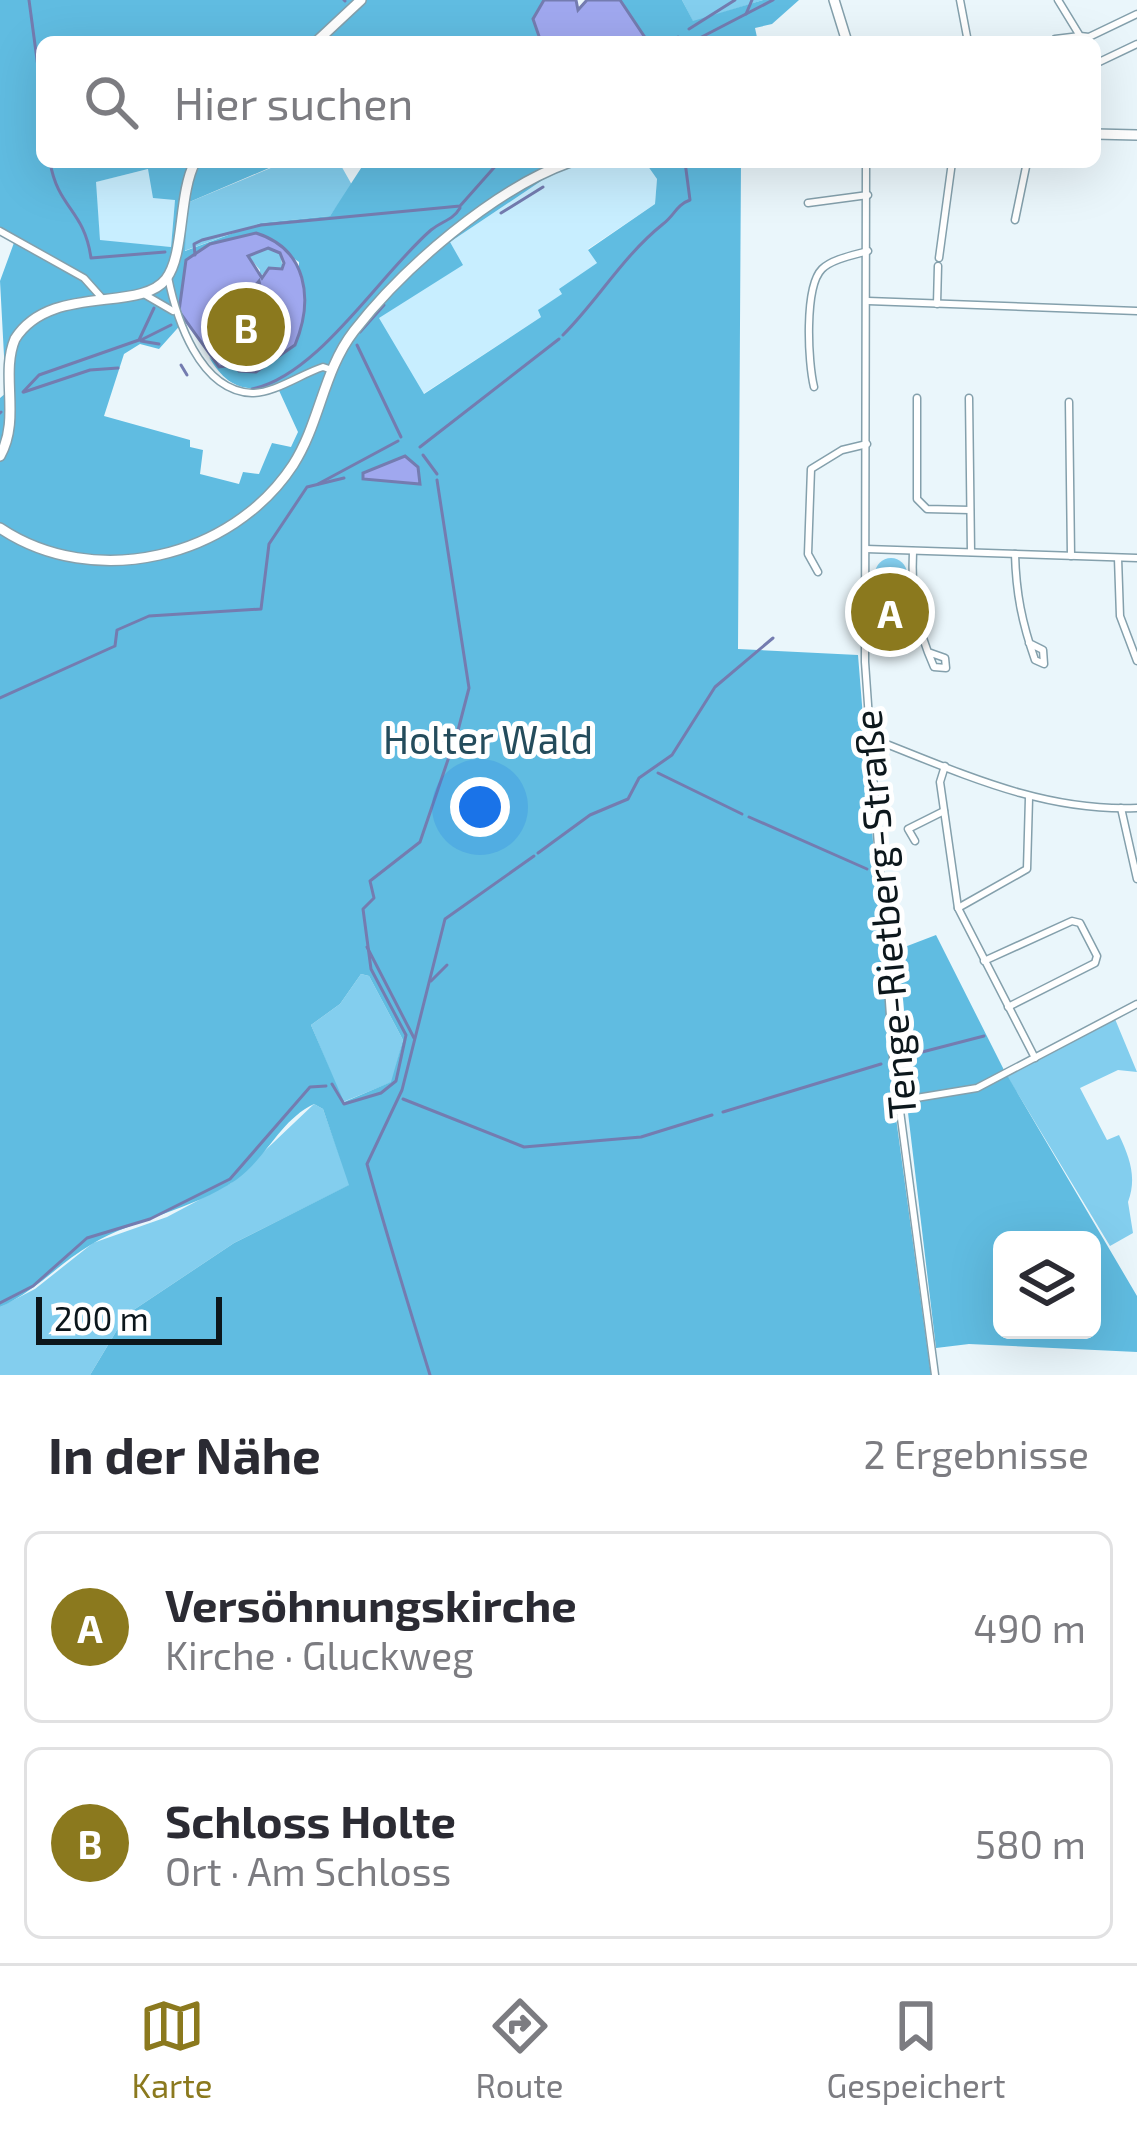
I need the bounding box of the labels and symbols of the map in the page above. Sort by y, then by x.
pin: B [207,282,285,372]
pin: A [851,567,929,657]
street label: Tenge-Rietberg-Straße [842,708,925,1120]
park label: Holter Wald [383,715,593,762]
your location [450,777,510,837]
scale bar [36,1291,222,1344]

